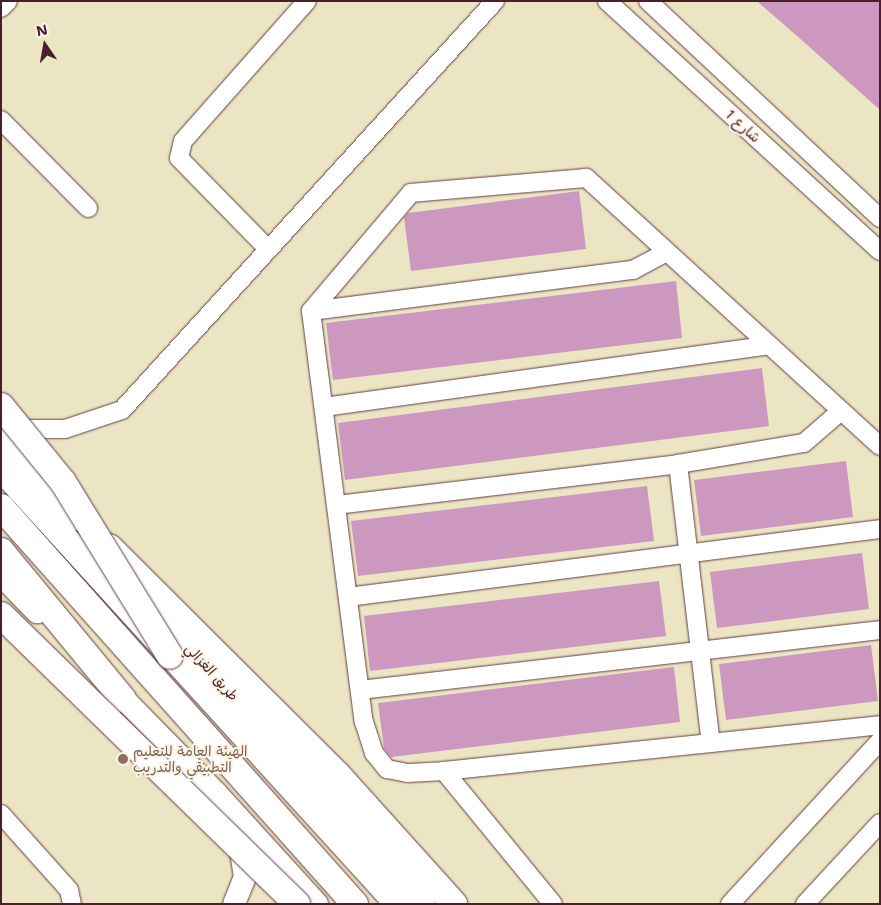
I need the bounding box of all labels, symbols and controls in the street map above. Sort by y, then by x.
north arrow [20,20,70,70]
text: N [35,20,49,40]
street label: شارع 1 [722,106,764,146]
street label: طريق الغزالي [182,640,242,704]
place label: الهيئة العامة للتعليم التطبيقي والتدريب [133,743,248,776]
marker: الهيئة العامة للتعليم التطبيقي والتدريب [117,753,129,765]

